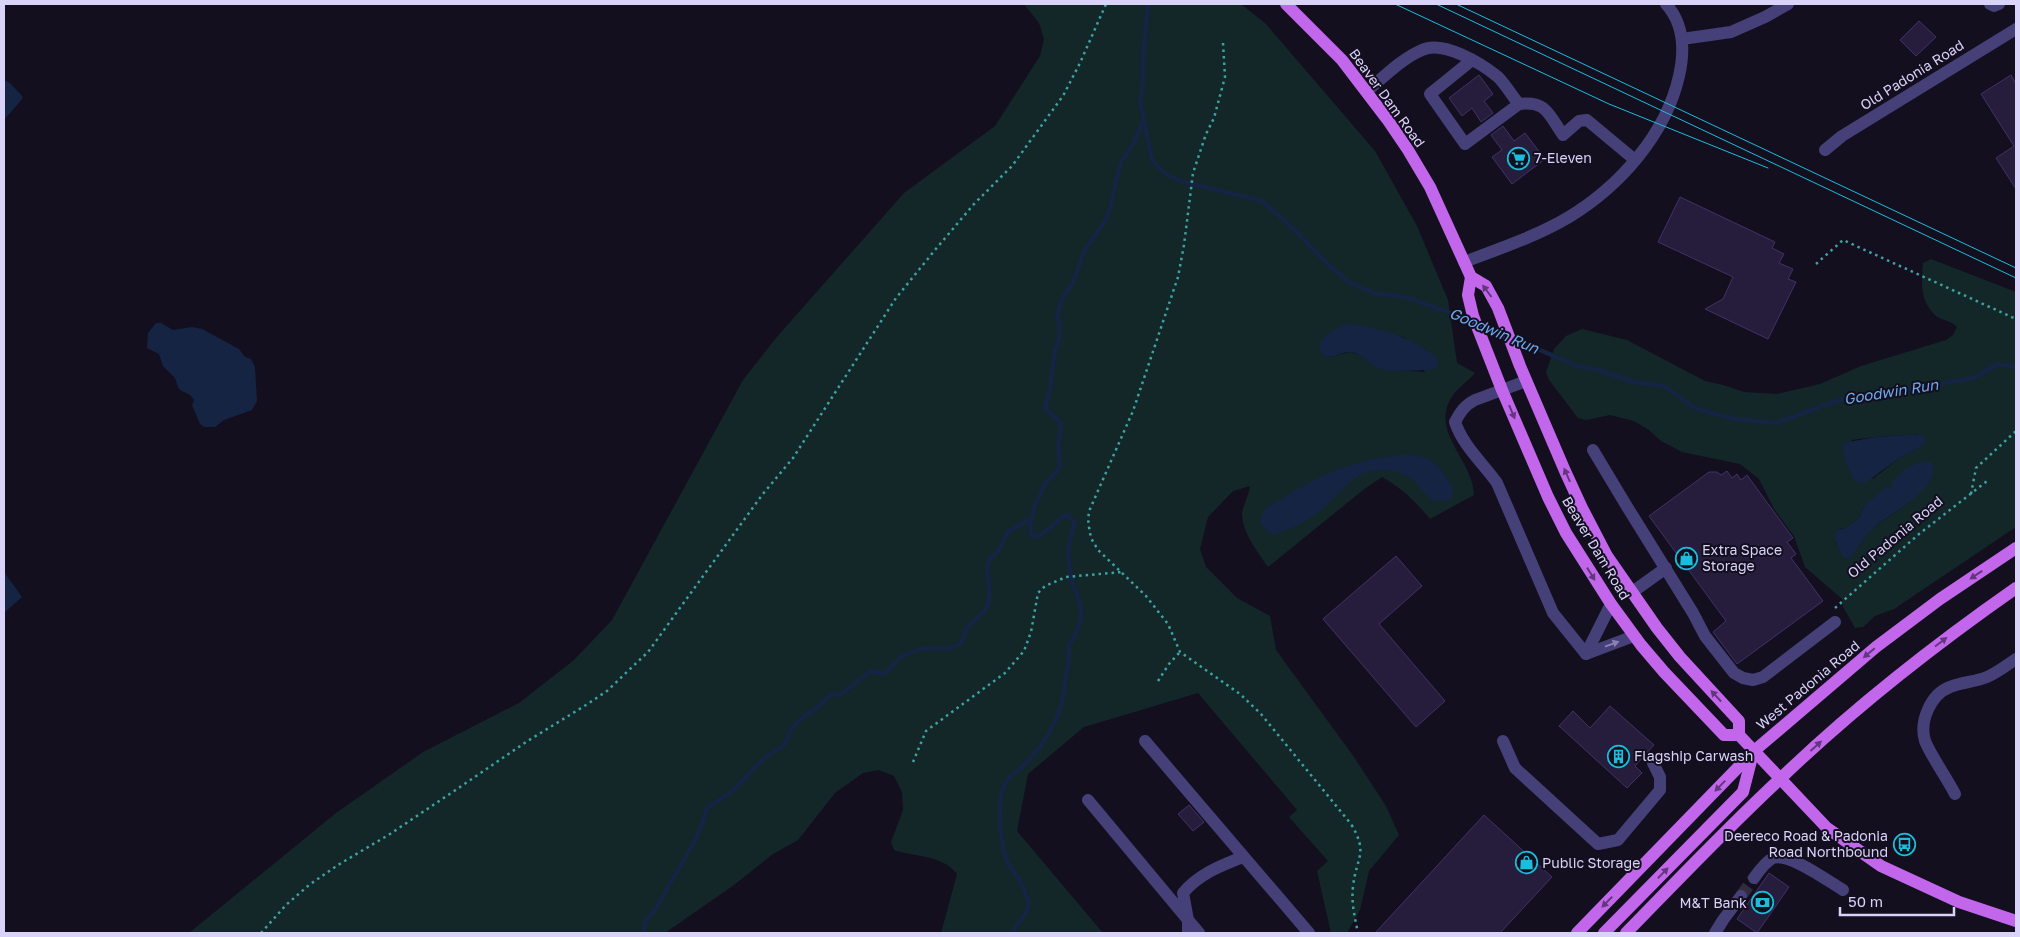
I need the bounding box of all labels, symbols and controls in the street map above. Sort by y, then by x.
street label: Old Padonia Road [1857,36,1967,113]
street label: Beaver Dam Road [1346,45,1429,150]
supermarket icon: 7-Eleven [1506,146,1530,170]
place label: 7-Eleven [1534,149,1592,166]
one-way arrow [1482,284,1492,297]
water label: Goodwin Run [1447,303,1542,357]
water label: Goodwin Run [1842,375,1940,407]
one-way arrow [1508,405,1516,419]
one-way arrow [1562,468,1570,482]
street label: Old Padonia Road [1844,492,1946,581]
street label: Beaver Dam Road [1559,493,1634,603]
place label: Extra Space Storage [1702,541,1782,574]
shop icon: Extra Space Storage [1674,546,1698,570]
one-way arrow [1587,567,1596,581]
one-way arrow [1969,570,1982,580]
street label: West Padonia Road [1753,636,1863,733]
one-way arrow [1934,637,1948,647]
one-way arrow [1605,640,1620,647]
one-way arrow [1863,647,1876,658]
one-way arrow [1710,690,1722,702]
one-way arrow [1810,740,1822,752]
building icon: Flagship Carwash [1606,744,1630,768]
place label: Flagship Carwash [1634,747,1753,764]
one-way arrow [1714,780,1726,792]
place label: Deereco Road & Padonia Road Northbound [1724,827,1888,860]
bus stop icon: Deereco Road & Padonia Road Northbound [1892,832,1916,856]
shop icon: Public Storage [1514,851,1538,875]
place label: Public Storage [1542,854,1640,871]
one-way arrow [1657,868,1669,880]
scale bar [1840,884,1954,916]
bank icon: M&T Bank [1751,891,1775,915]
text: 50 m [1848,892,1883,910]
place label: M&T Bank [1680,894,1747,911]
one-way arrow [1601,896,1613,908]

